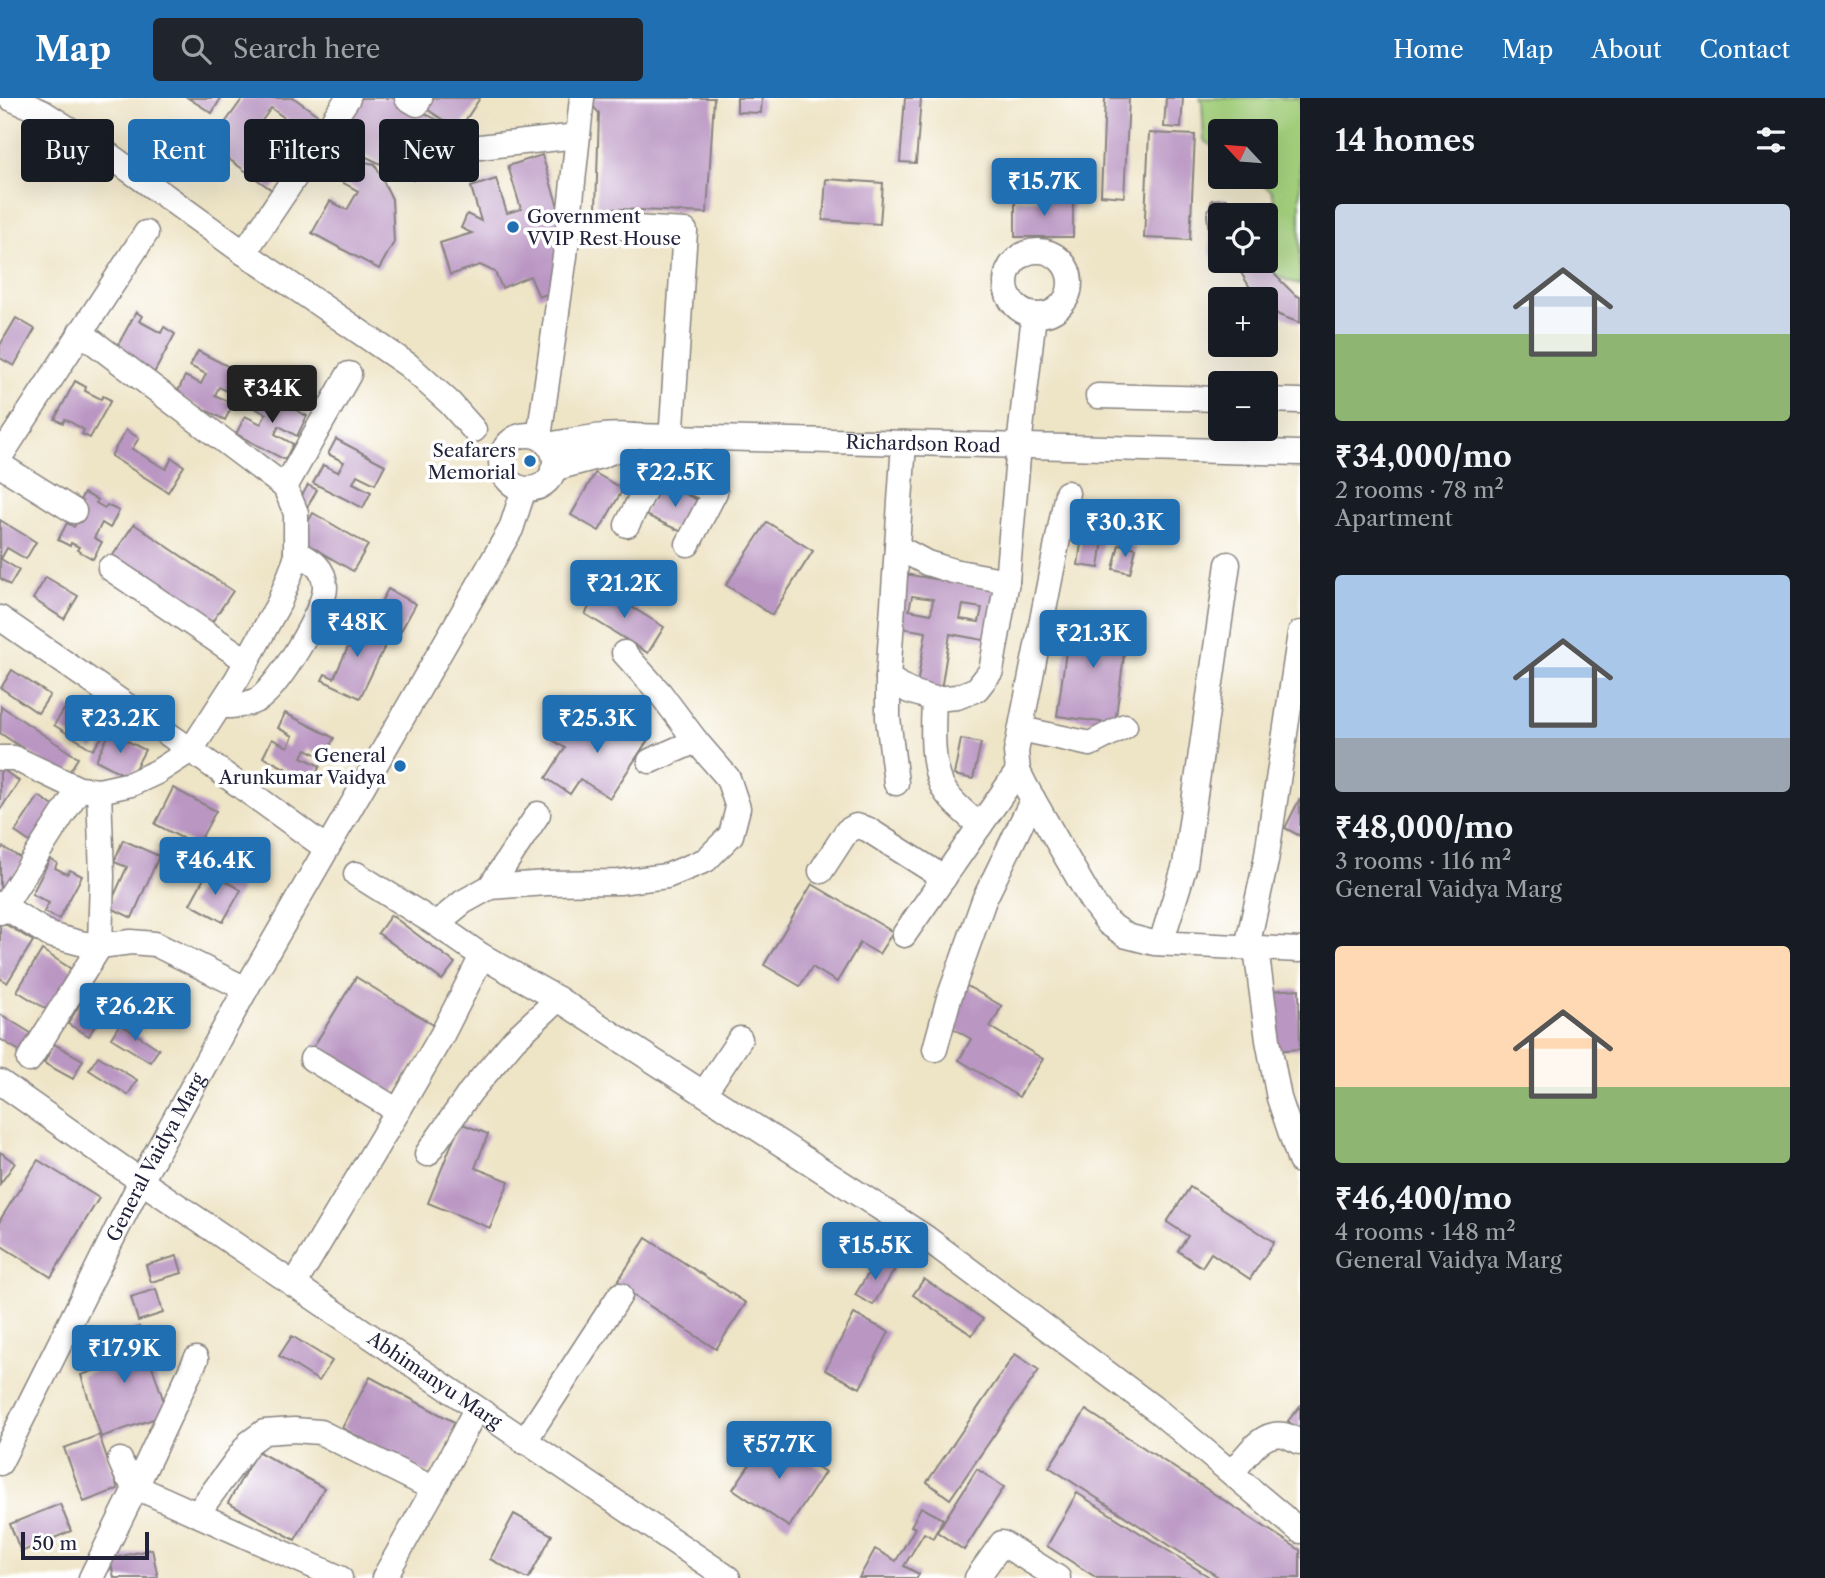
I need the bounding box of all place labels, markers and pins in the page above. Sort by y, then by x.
pin: ₹15.7K [987,158,1101,218]
place label: Government VVIP Rest House [526,205,681,250]
marker: Government VVIP Rest House [505,219,521,235]
pin: ₹34K [231,366,313,425]
place label: Seafarers Memorial [428,439,516,484]
pin: ₹22.5K [618,450,732,509]
marker: Seafarers Memorial [522,453,538,469]
pin: ₹30.3K [1068,500,1182,559]
pin: ₹21.2K [567,560,681,620]
pin: ₹48K [316,600,398,659]
pin: ₹21.3K [1036,610,1150,670]
pin: ₹23.2K [63,696,177,755]
pin: ₹25.3K [540,696,654,755]
place label: General Arunkumar Vaidya [218,744,386,789]
marker: General Arunkumar Vaidya [392,758,408,774]
pin: ₹46.4K [158,838,272,897]
pin: ₹26.2K [78,984,192,1043]
pin: ₹15.5K [818,1222,932,1282]
pin: ₹17.9K [67,1326,181,1385]
pin: ₹57.7K [722,1422,836,1481]

